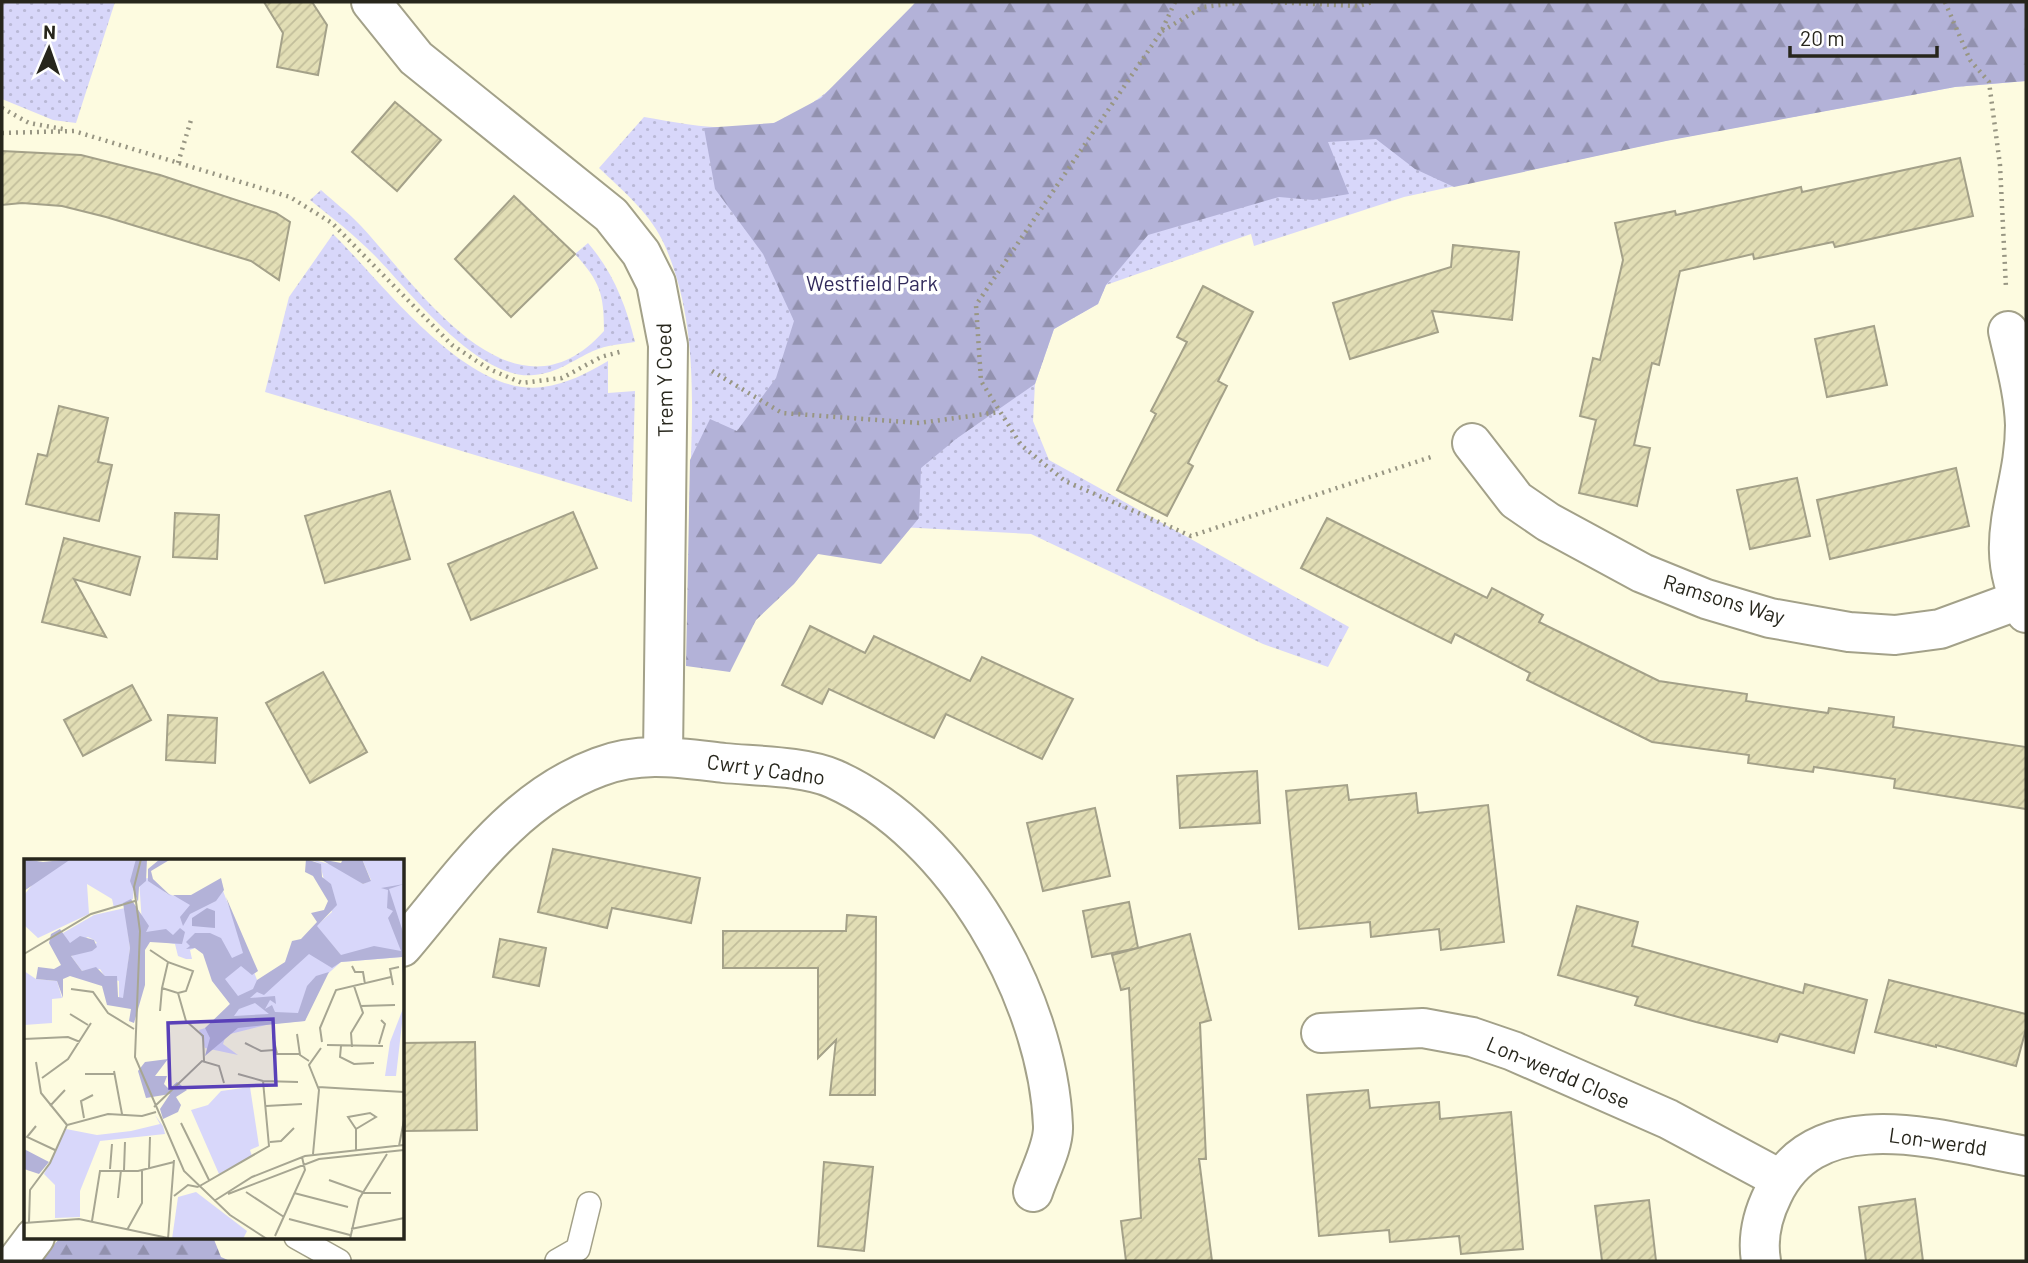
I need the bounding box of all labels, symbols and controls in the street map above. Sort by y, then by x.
north arrow [14,14,84,84]
scale bar [1790,14,1937,58]
text: N [43,20,56,43]
text: 20 m [1800,25,1845,50]
park label: Westfield Park [806,270,938,295]
street label: Trem Y Coed [650,323,677,437]
street label: Ramsons Way [1661,568,1789,629]
street label: Cwrt y Cadno [706,748,827,789]
inset map [24,859,404,1238]
street label: Lon-werdd Close [1483,1030,1634,1113]
street label: Lon-werdd [1888,1121,1989,1160]

